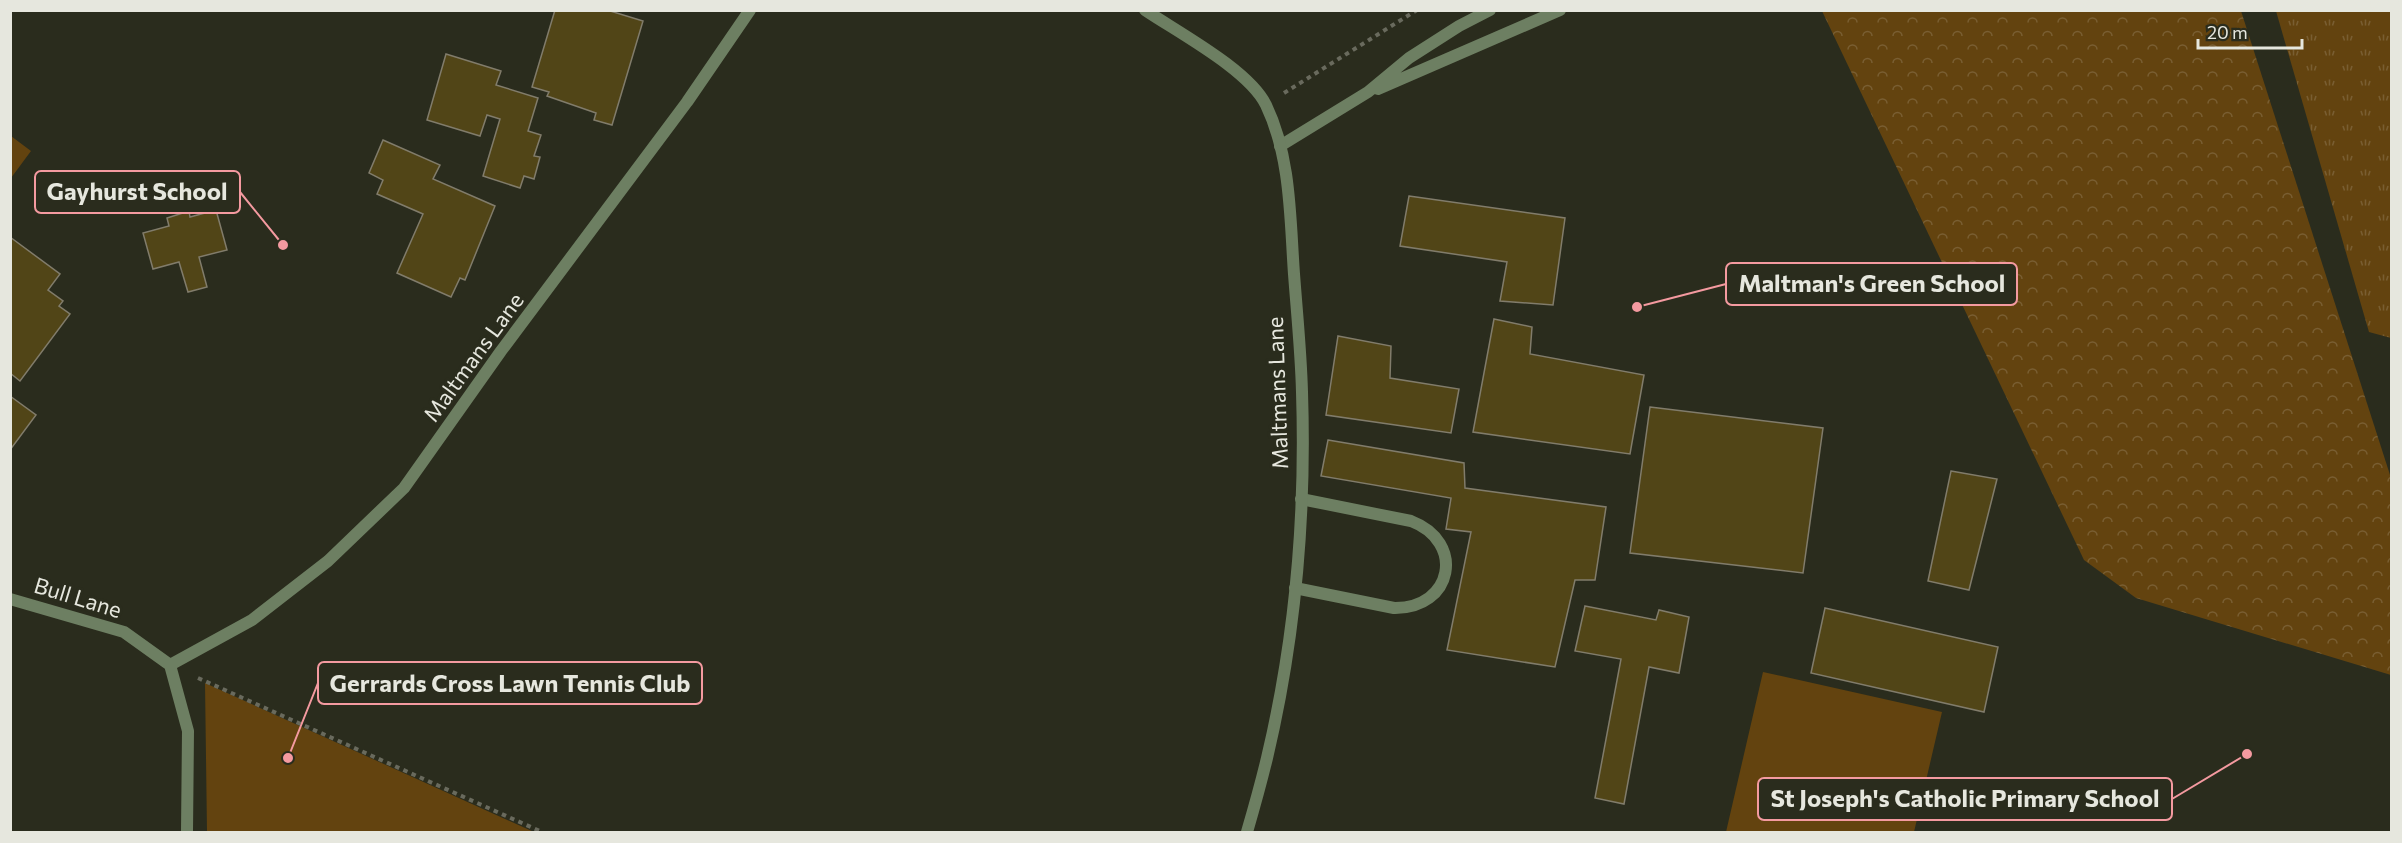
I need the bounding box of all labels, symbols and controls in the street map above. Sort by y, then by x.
scale bar [2198,12,2302,50]
text: 20 m [2207,21,2248,43]
callout: Gayhurst School [35,171,240,213]
text: Gayhurst School [46,176,228,205]
callout: Maltman's Green School [1726,263,2017,305]
text: Maltman's Green School [1739,268,2005,297]
street label: Maltmans Lane [417,287,529,427]
street label: Maltmans Lane [1261,316,1293,470]
street label: Bull Lane [31,571,125,623]
callout: Gerrards Cross Lawn Tennis Club [318,662,702,704]
text: Gerrards Cross Lawn Tennis Club [330,668,690,697]
callout: St Joseph's Catholic Primary School [1758,778,2172,820]
text: St Joseph's Catholic Primary School [1770,783,2160,812]

